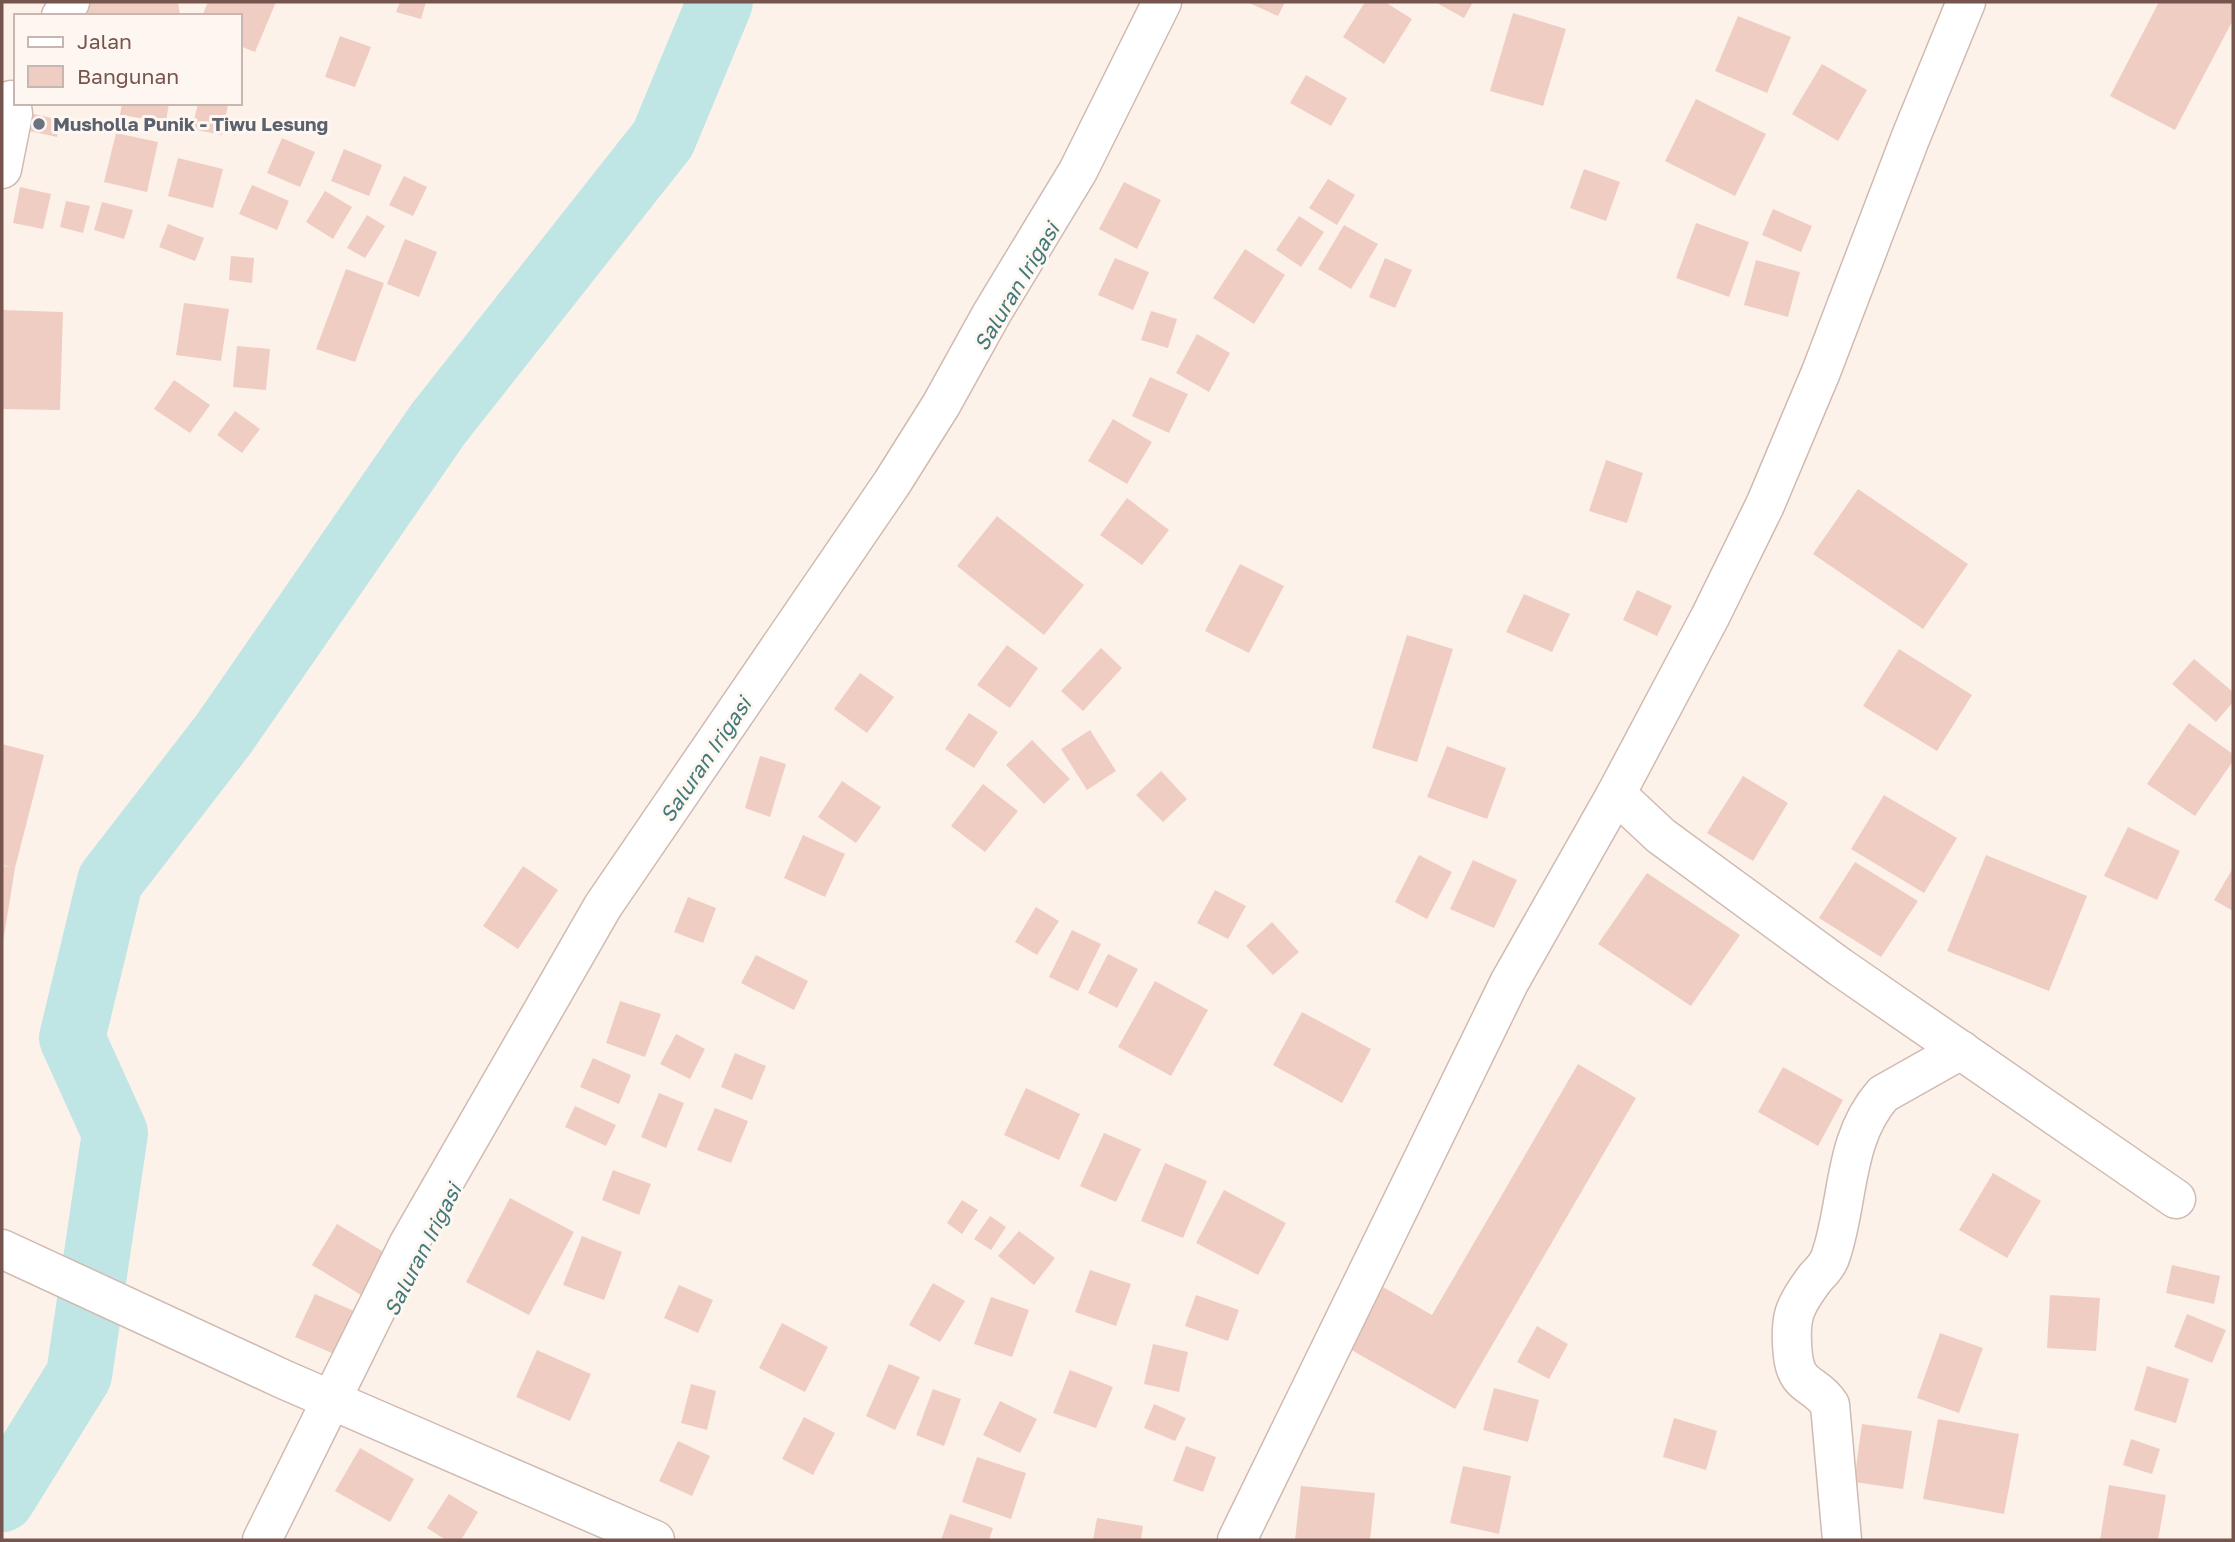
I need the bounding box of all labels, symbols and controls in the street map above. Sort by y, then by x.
legend [14,14,242,105]
text: Jalan [77,28,132,54]
text: Bangunan [77,63,179,89]
place label: Musholla Punik - Tiwu Lesung [53,112,328,135]
marker: Musholla Punik - Tiwu Lesung [31,116,47,132]
water label: Saluran Irigasi [968,216,1066,355]
water label: Saluran Irigasi [654,690,758,827]
water label: Saluran Irigasi [378,1177,468,1320]

